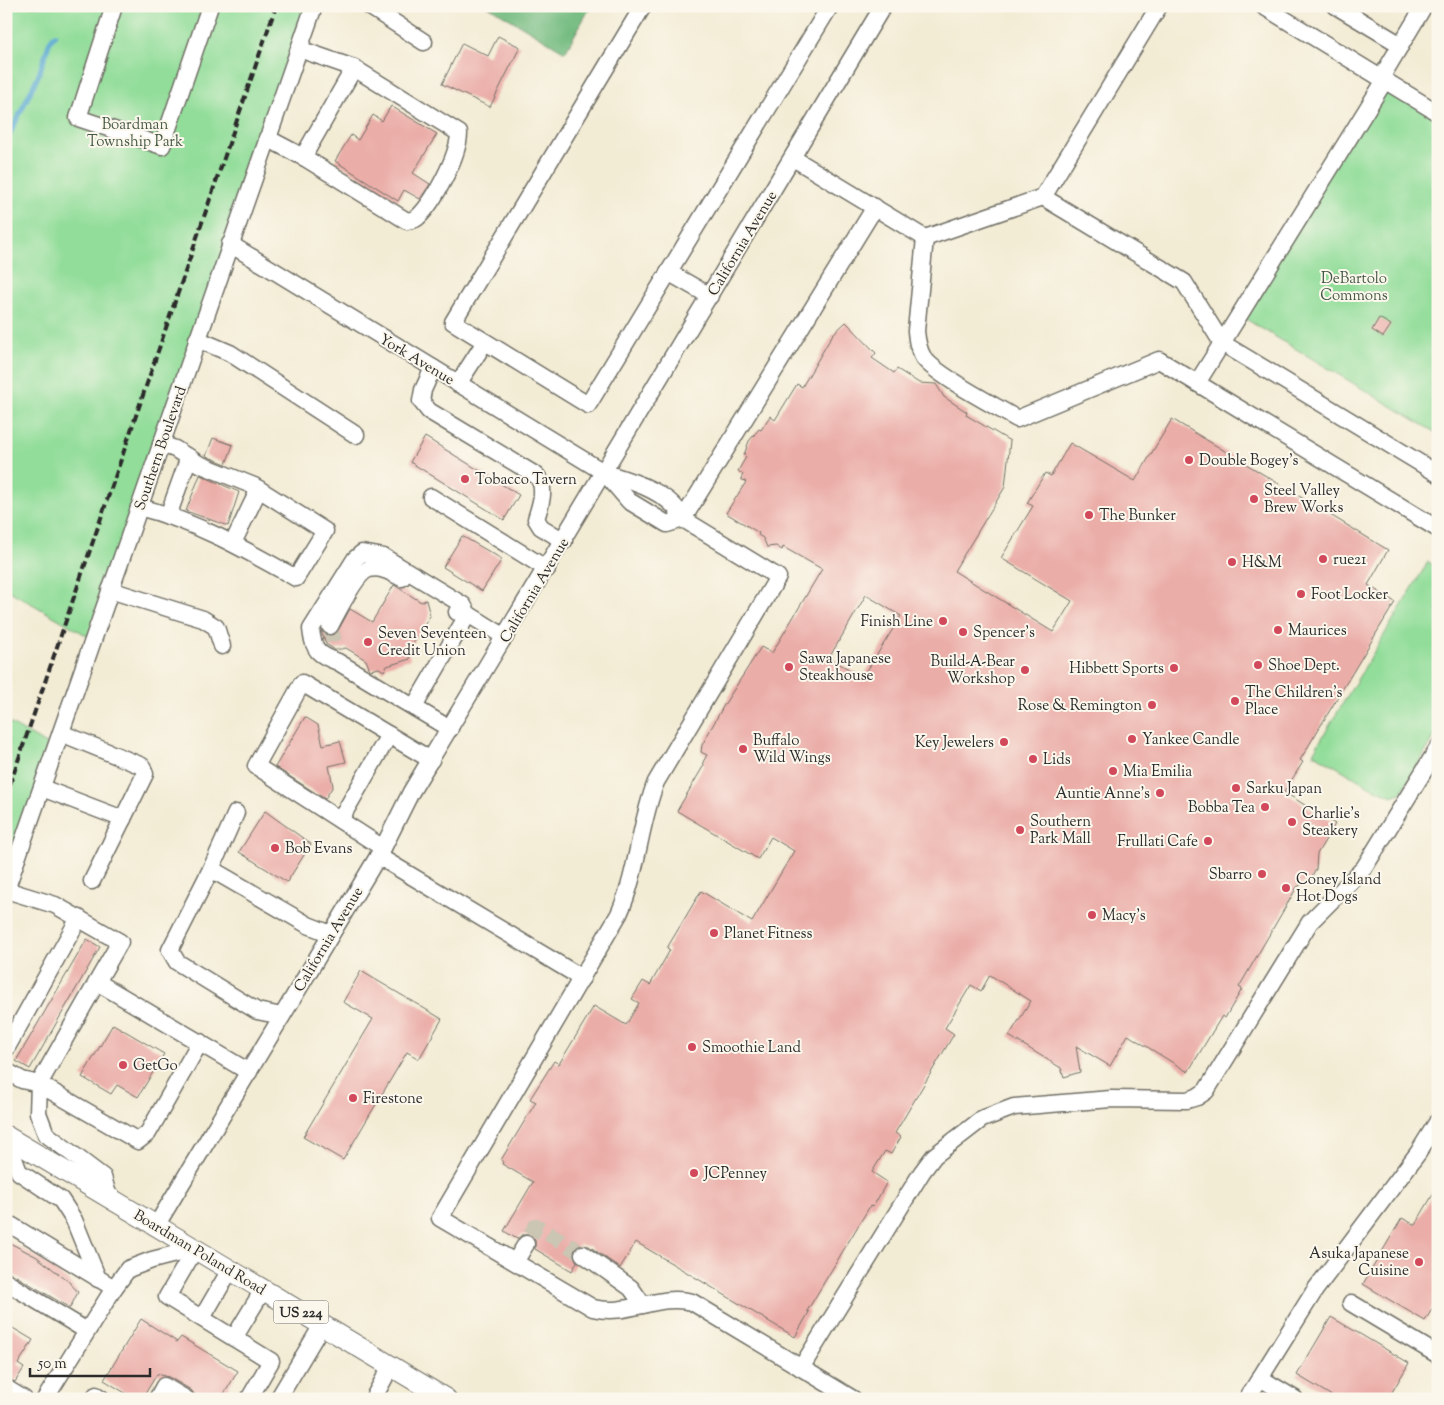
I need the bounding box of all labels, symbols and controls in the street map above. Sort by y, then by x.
park label: Boardman Township Park [87,115,183,153]
street label: California Avenue [704,187,783,300]
park label: DeBartolo Commons [1320,269,1388,307]
street label: York Avenue [375,330,458,391]
street label: Southern Boulevard [130,383,193,513]
place label: Double Bogey's [1199,451,1299,472]
marker: Double Bogey's [1183,454,1195,466]
place label: Tobacco Tavern [475,470,577,491]
marker: Tobacco Tavern [459,473,471,485]
place label: Steel Valley Brew Works [1264,481,1343,519]
marker: Steel Valley Brew Works [1248,493,1260,505]
place label: The Bunker [1099,506,1176,527]
marker: The Bunker [1083,509,1095,521]
street label: California Avenue [496,534,575,647]
place label: rue21 [1333,550,1366,571]
place label: H&M [1242,553,1282,574]
marker: rue21 [1317,553,1329,565]
marker: H&M [1226,556,1238,568]
place label: Foot Locker [1311,585,1389,606]
marker: Foot Locker [1295,588,1307,600]
place label: Finish Line [861,612,933,633]
marker: Finish Line [937,615,949,627]
place label: Maurices [1288,621,1347,642]
place label: Spencer's [973,623,1035,644]
place label: Seven Seventeen Credit Union [378,624,487,662]
marker: Maurices [1272,624,1284,636]
marker: Spencer's [957,626,969,638]
marker: Seven Seventeen Credit Union [362,636,374,648]
place label: Sawa Japanese Steakhouse [799,649,891,687]
place label: Build-A-Bear Workshop [931,652,1015,690]
place label: Shoe Dept. [1268,656,1340,677]
place label: Hibbett Sports [1069,659,1164,680]
marker: Shoe Dept. [1252,659,1264,671]
marker: Sawa Japanese Steakhouse [783,661,795,673]
marker: Hibbett Sports [1168,662,1180,674]
marker: Build-A-Bear Workshop [1019,664,1031,676]
place label: The Children's Place [1245,683,1342,721]
marker: The Children's Place [1229,695,1241,707]
place label: Rose & Remington [1018,696,1142,717]
marker: Rose & Remington [1146,699,1158,711]
place label: Yankee Candle [1142,730,1240,751]
place label: Buffalo Wild Wings [753,731,831,769]
place label: Key Jewelers [915,733,994,754]
marker: Yankee Candle [1126,733,1138,745]
marker: Key Jewelers [998,736,1010,748]
marker: Buffalo Wild Wings [737,743,749,755]
place label: Lids [1043,750,1071,771]
marker: Lids [1027,753,1039,765]
place label: Mia Emilia [1123,762,1192,783]
marker: Mia Emilia [1107,765,1119,777]
place label: Sarku Japan [1246,779,1322,800]
marker: Sarku Japan [1230,782,1242,794]
place label: Auntie Anne's [1056,784,1150,805]
marker: Auntie Anne's [1154,787,1166,799]
place label: Bobba Tea [1188,798,1255,819]
marker: Bobba Tea [1259,801,1271,813]
place label: Charlie's Steakery [1302,804,1360,842]
place label: Southern Park Mall [1030,812,1091,850]
marker: Charlie's Steakery [1286,816,1298,828]
marker: Southern Park Mall [1014,824,1026,836]
place label: Frullati Cafe [1117,832,1198,853]
marker: Frullati Cafe [1202,835,1214,847]
place label: Bob Evans [285,839,353,860]
marker: Bob Evans [269,842,281,854]
place label: Sbarro [1209,865,1252,886]
marker: Sbarro [1256,868,1268,880]
place label: Coney Island Hot Dogs [1296,870,1382,908]
marker: Coney Island Hot Dogs [1280,882,1292,894]
street label: California Avenue [290,883,369,996]
place label: Macy's [1102,906,1146,927]
marker: Macy's [1086,909,1098,921]
place label: Planet Fitness [724,924,813,945]
marker: Planet Fitness [708,927,720,939]
place label: Smoothie Land [702,1038,802,1059]
marker: Smoothie Land [686,1041,698,1053]
place label: GetGo [133,1056,178,1077]
marker: GetGo [117,1059,129,1071]
place label: Firestone [363,1089,423,1110]
marker: Firestone [347,1092,359,1104]
place label: JCPenney [703,1164,768,1185]
marker: JCPenney [688,1167,700,1179]
street label: Boardman Poland Road [129,1205,270,1301]
place label: Asuka Japanese Cuisine [1309,1244,1409,1282]
marker: Asuka Japanese Cuisine [1413,1256,1425,1268]
road number: US 224 [274,1300,328,1324]
scale bar [30,1345,150,1377]
text: 50 m [37,1354,67,1375]

